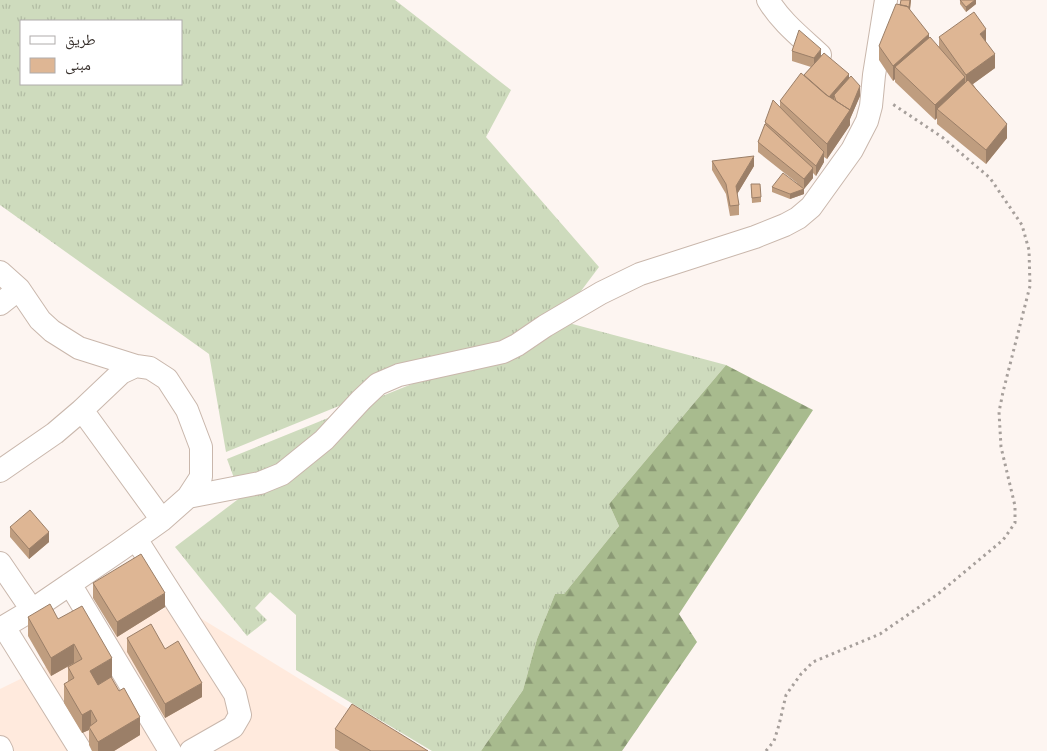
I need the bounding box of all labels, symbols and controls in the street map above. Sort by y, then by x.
legend [20,20,182,85]
text: طريق [65,30,96,50]
text: مبنى [65,55,91,75]

